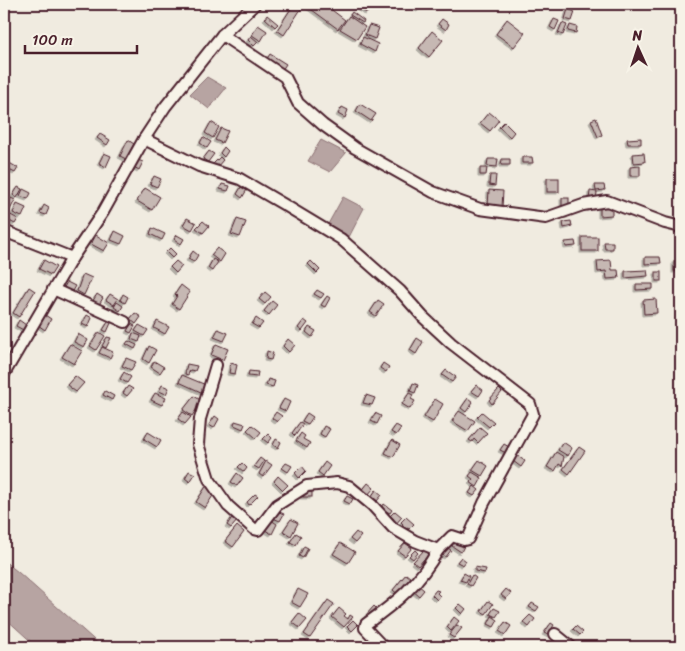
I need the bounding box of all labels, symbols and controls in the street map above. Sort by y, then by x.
scale bar [25,22,138,54]
north arrow [612,22,662,72]
text: N [631,23,643,48]
text: 100 m [32,27,73,53]

